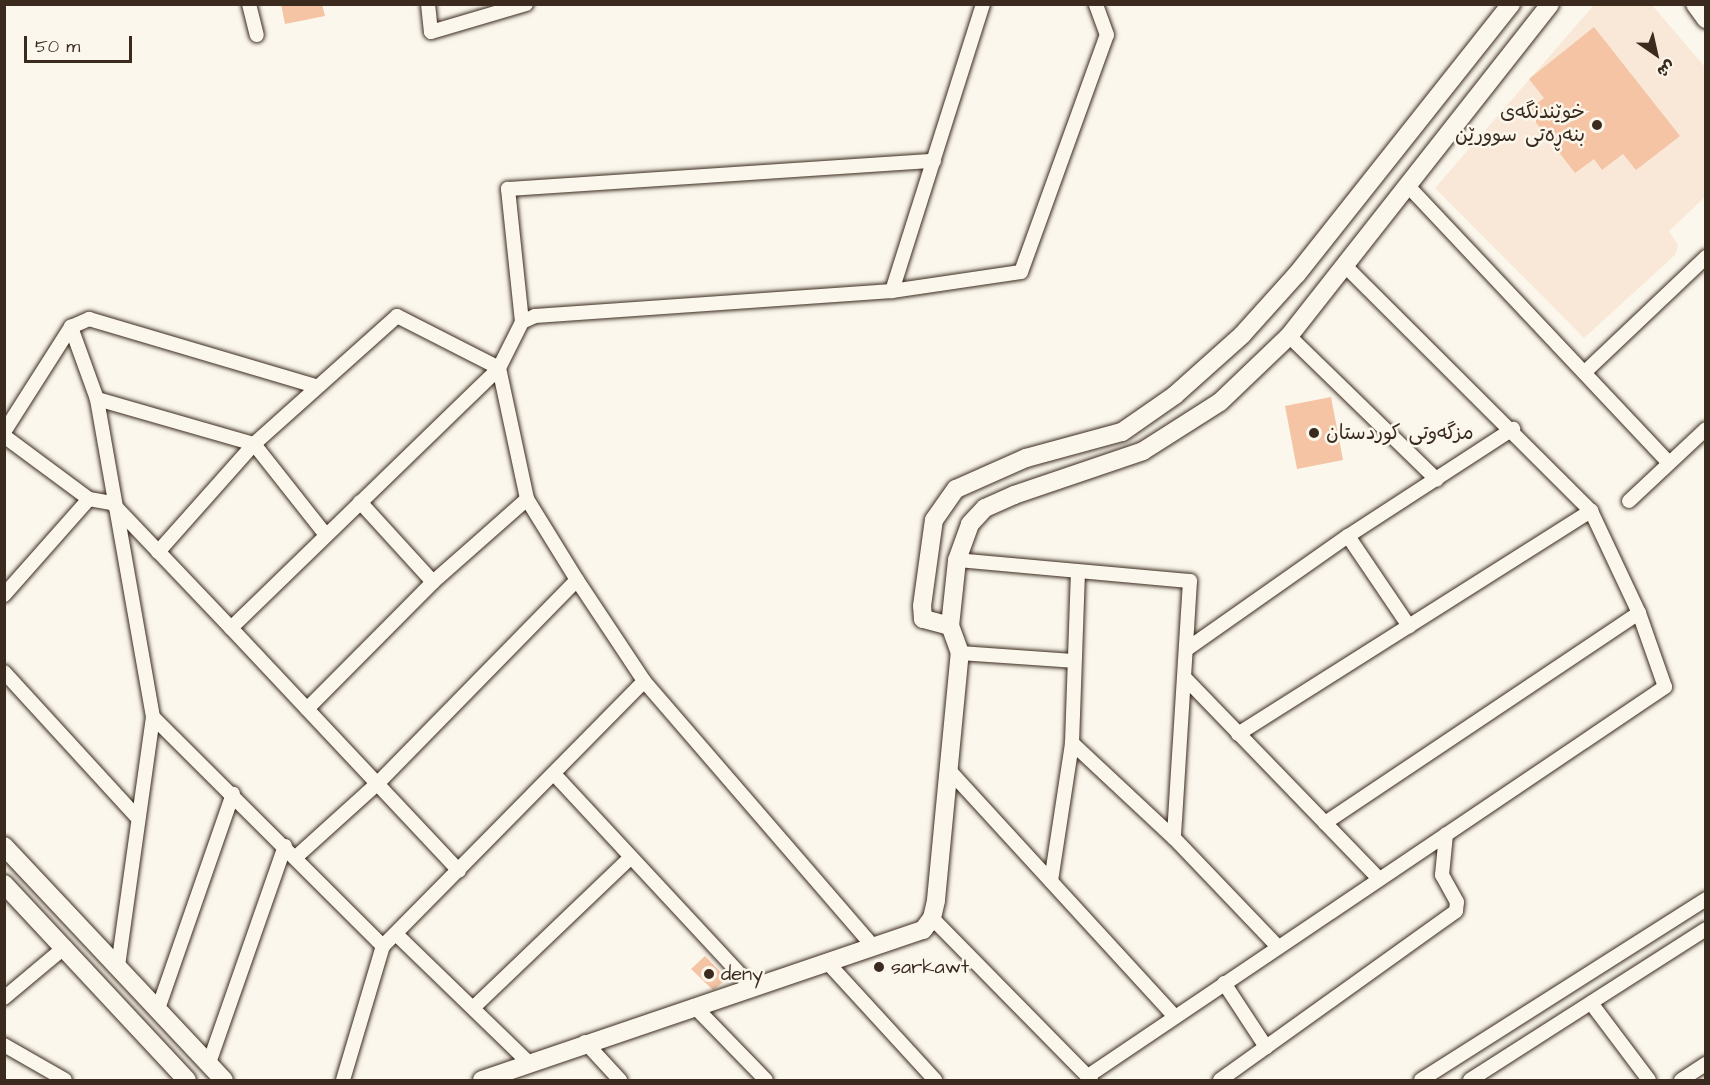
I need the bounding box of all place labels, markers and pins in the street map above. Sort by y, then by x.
place label: خوێندنگەی بنەڕەتی سوورێن [1455,101,1585,148]
marker: خوێندنگەی بنەڕەتی سوورێن [1590,118,1604,132]
place label: مزگەوتی کوردستان [1326,421,1474,445]
marker: مزگەوتی کوردستان [1307,426,1321,440]
place label: sarkawt [891,955,969,979]
marker: sarkawt [872,960,886,974]
place label: deny [721,962,763,986]
marker: deny [702,967,716,981]

